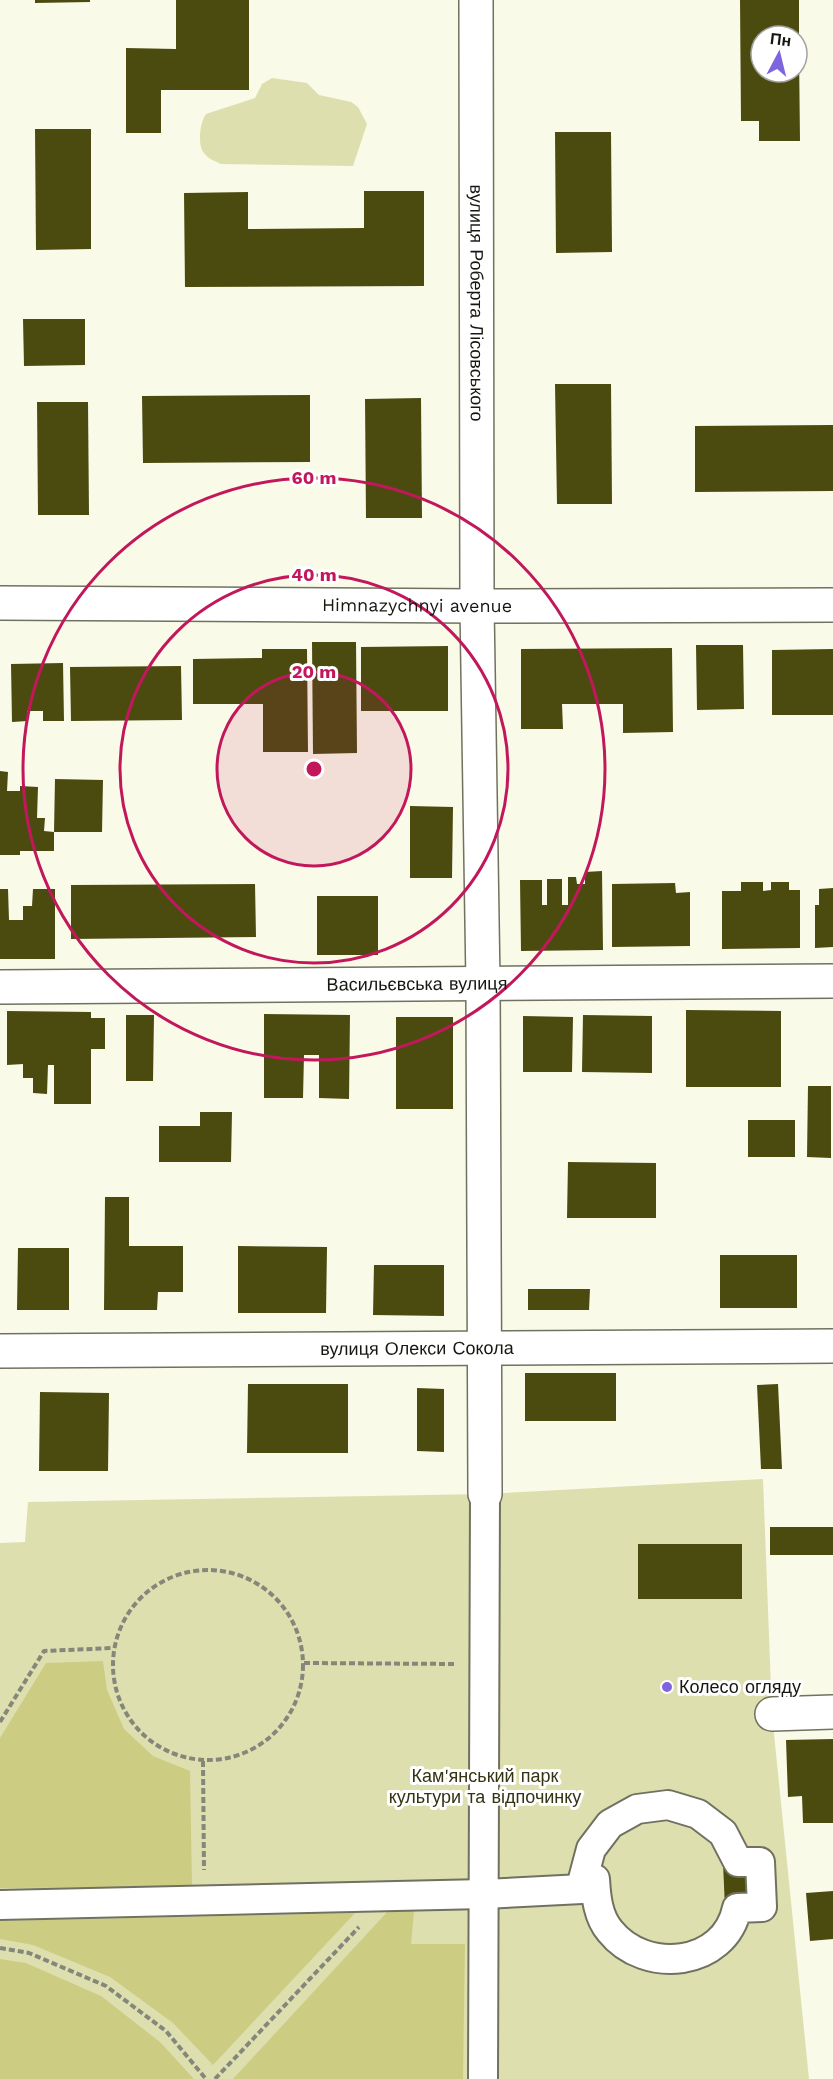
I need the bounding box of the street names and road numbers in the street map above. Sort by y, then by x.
street label: вулиця Роберта Лісовського [466,185,488,421]
street label: Himnazychnyi avenue [322,594,512,616]
street label: Васильєвська вулиця [327,972,507,995]
street label: вулиця Олекси Сокола [320,1337,515,1359]

